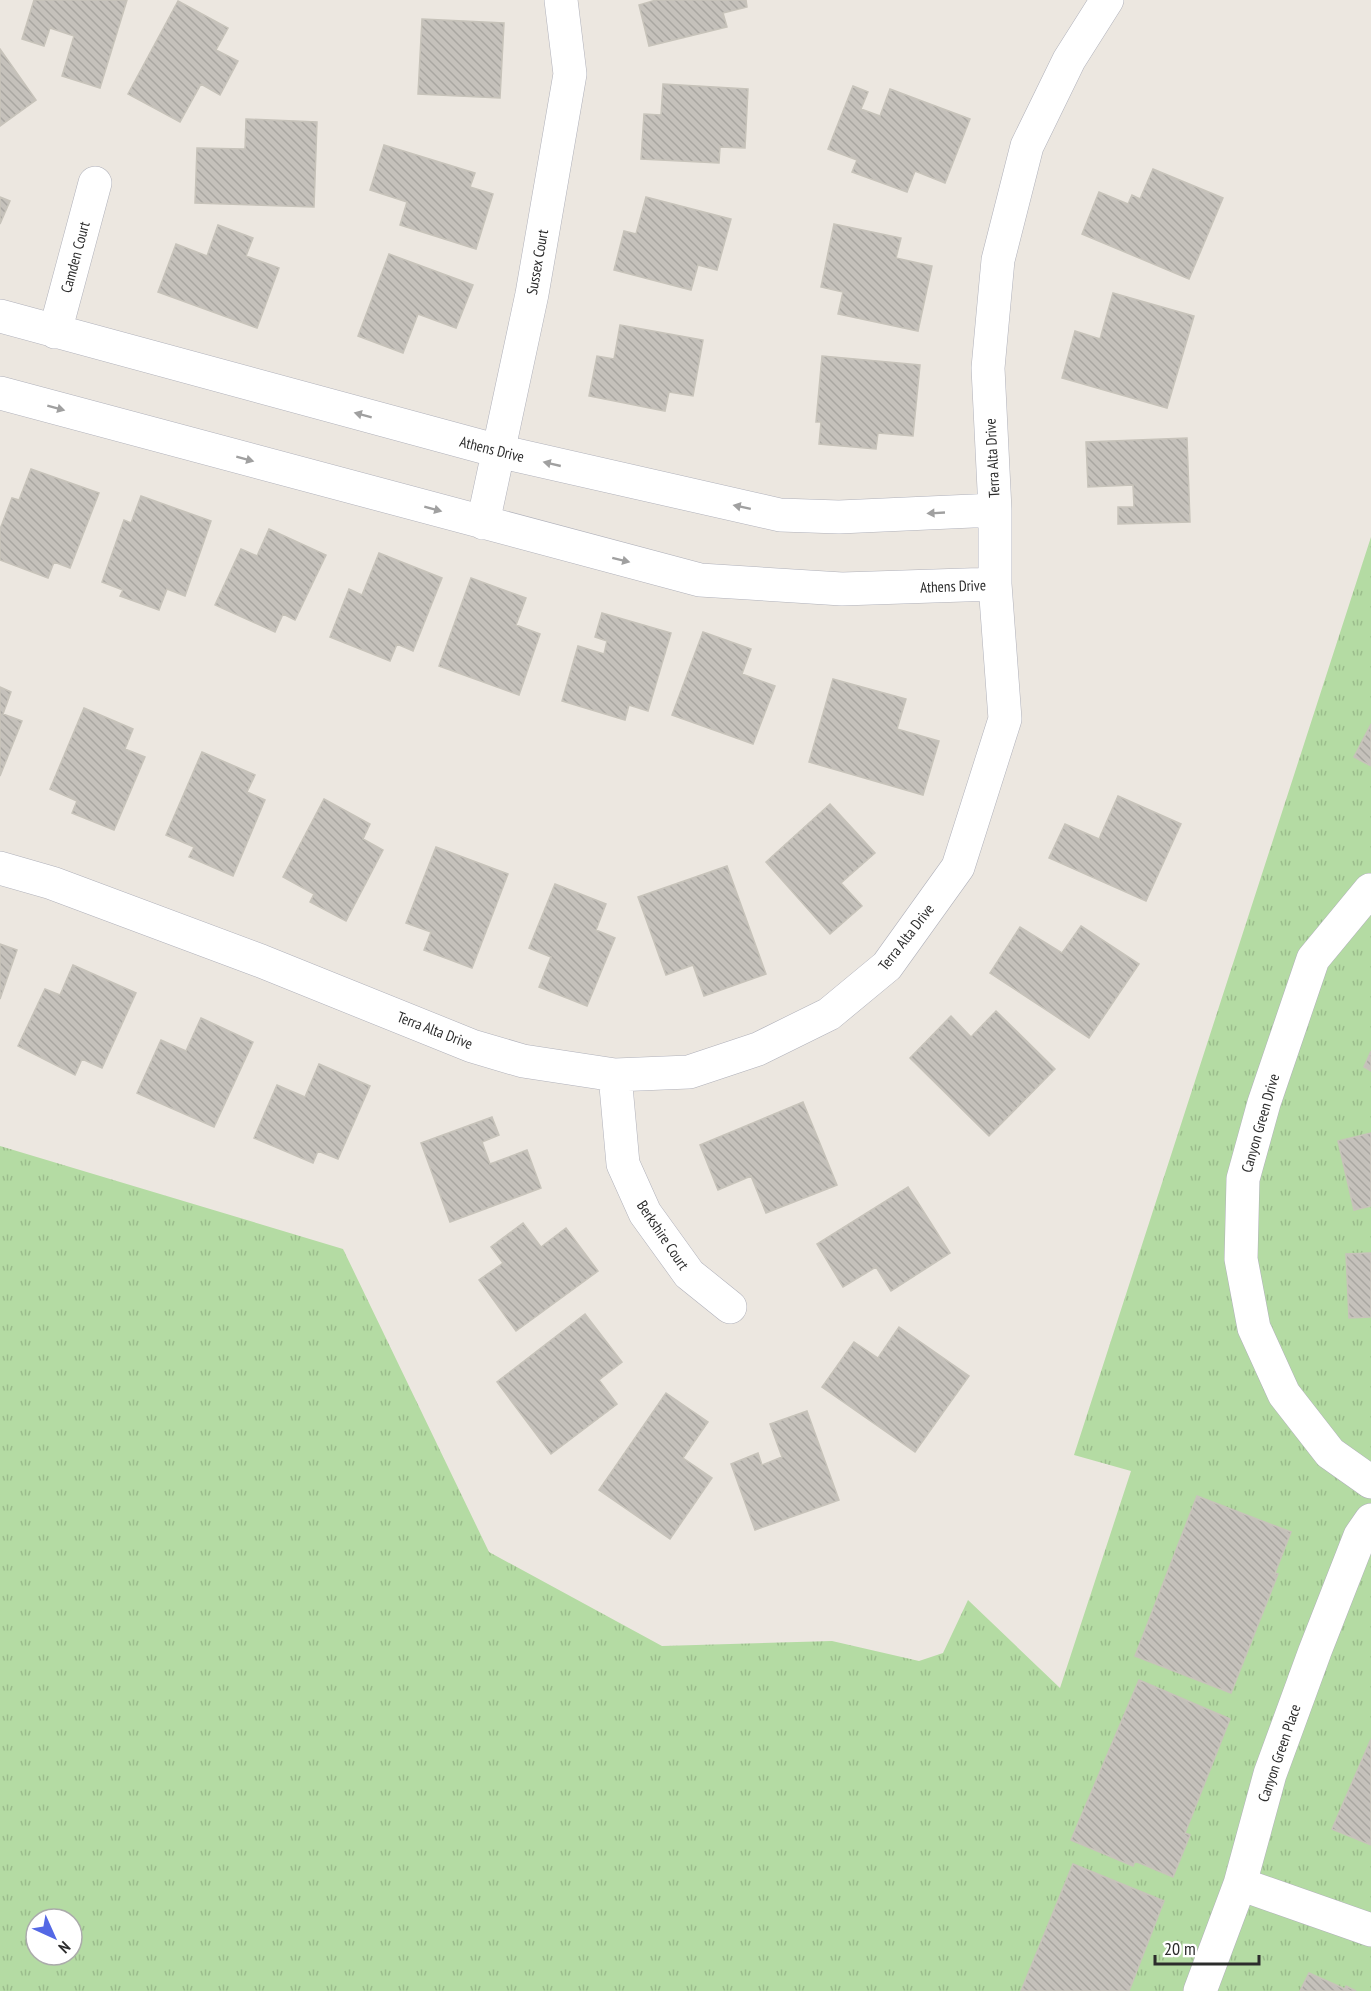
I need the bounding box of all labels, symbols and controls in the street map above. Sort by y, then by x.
street label: Camden Court [56,219,94,295]
street label: Sussex Court [522,228,552,296]
one-way arrow [48,404,66,413]
one-way arrow [354,410,372,420]
street label: Terra Alta Drive [980,418,1004,498]
street label: Athens Drive [458,432,526,466]
one-way arrow [236,454,254,464]
one-way arrow [543,458,561,468]
one-way arrow [733,502,752,511]
one-way arrow [424,505,442,514]
one-way arrow [927,508,946,517]
one-way arrow [613,556,631,565]
street label: Athens Drive [920,575,986,597]
street label: Terra Alta Drive [874,900,938,974]
street label: Terra Alta Drive [394,1007,476,1053]
street label: Canyon Green Drive [1237,1071,1283,1175]
street label: Berkshire Court [633,1197,693,1273]
street label: Canyon Green Place [1253,1702,1305,1804]
north arrow [24,1907,84,1967]
scale bar [1155,1928,1258,1966]
text: N [54,1937,75,1958]
text: 20 m [1164,1937,1196,1960]

